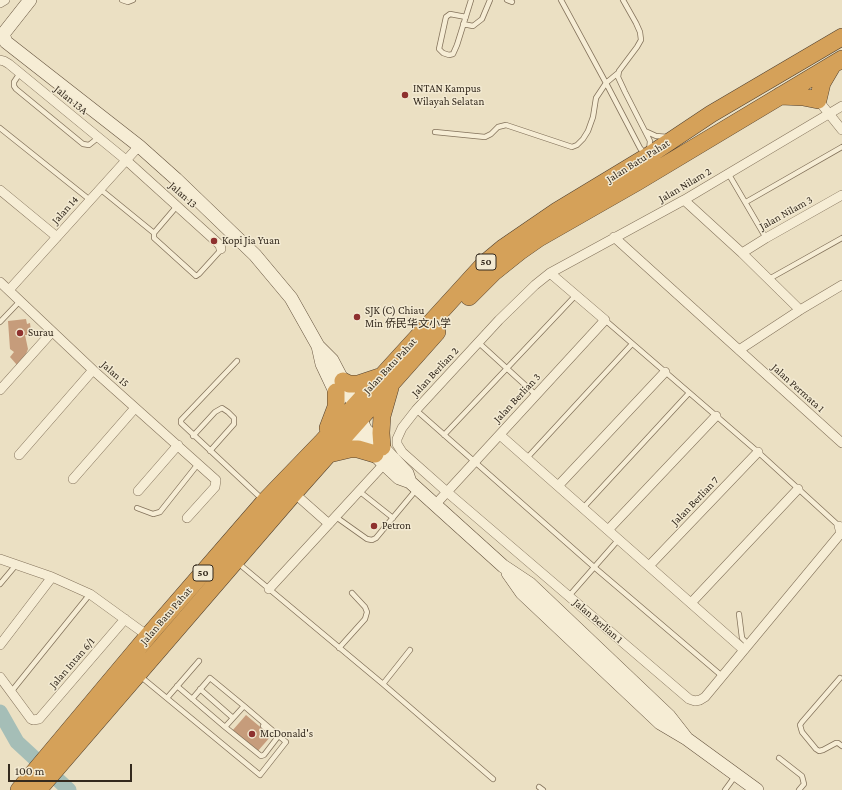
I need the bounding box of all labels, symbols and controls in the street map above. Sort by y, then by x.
street label: Jalan 13A [52,82,90,118]
place label: INTAN Kampus Wilayah Selatan [413,82,484,108]
marker: INTAN Kampus Wilayah Selatan [400,90,410,100]
street label: Jalan Batu Pahat [604,136,672,186]
street label: Jalan Nilam 2 [656,165,714,205]
street label: Jalan 13 [166,179,200,211]
street label: Jalan 14 [49,193,81,227]
street label: Jalan Nilam 3 [757,193,815,233]
place label: Kopi Jia Yuan [222,234,280,248]
marker: Kopi Jia Yuan [209,236,219,246]
road number: 50 [476,254,496,270]
place label: SJK (C) Chiau Min 侨民华文小学 [365,304,451,330]
marker: SJK (C) Chiau Min 侨民华文小学 [352,312,362,322]
place label: Surau [28,326,54,340]
marker: Surau [15,328,25,338]
street label: Jalan Batu Pahat [361,335,419,397]
street label: Jalan Berlian 2 [409,344,461,400]
street label: Jalan 15 [98,358,132,390]
street label: Jalan Permata 1 [769,361,827,415]
street label: Jalan Berlian 3 [491,370,543,426]
street label: Jalan Berlian 7 [668,474,722,528]
place label: Petron [382,519,411,533]
marker: Petron [369,521,379,531]
road number: 50 [193,565,213,581]
street label: Jalan Batu Pahat [137,584,195,648]
street label: Jalan Berlian 1 [570,596,626,646]
street label: Jalan Intan 6/1 [46,635,98,691]
place label: McDonald's [260,727,313,741]
marker: McDonald's [247,729,257,739]
scale bar [10,756,134,782]
text: 100 m [15,764,44,778]

